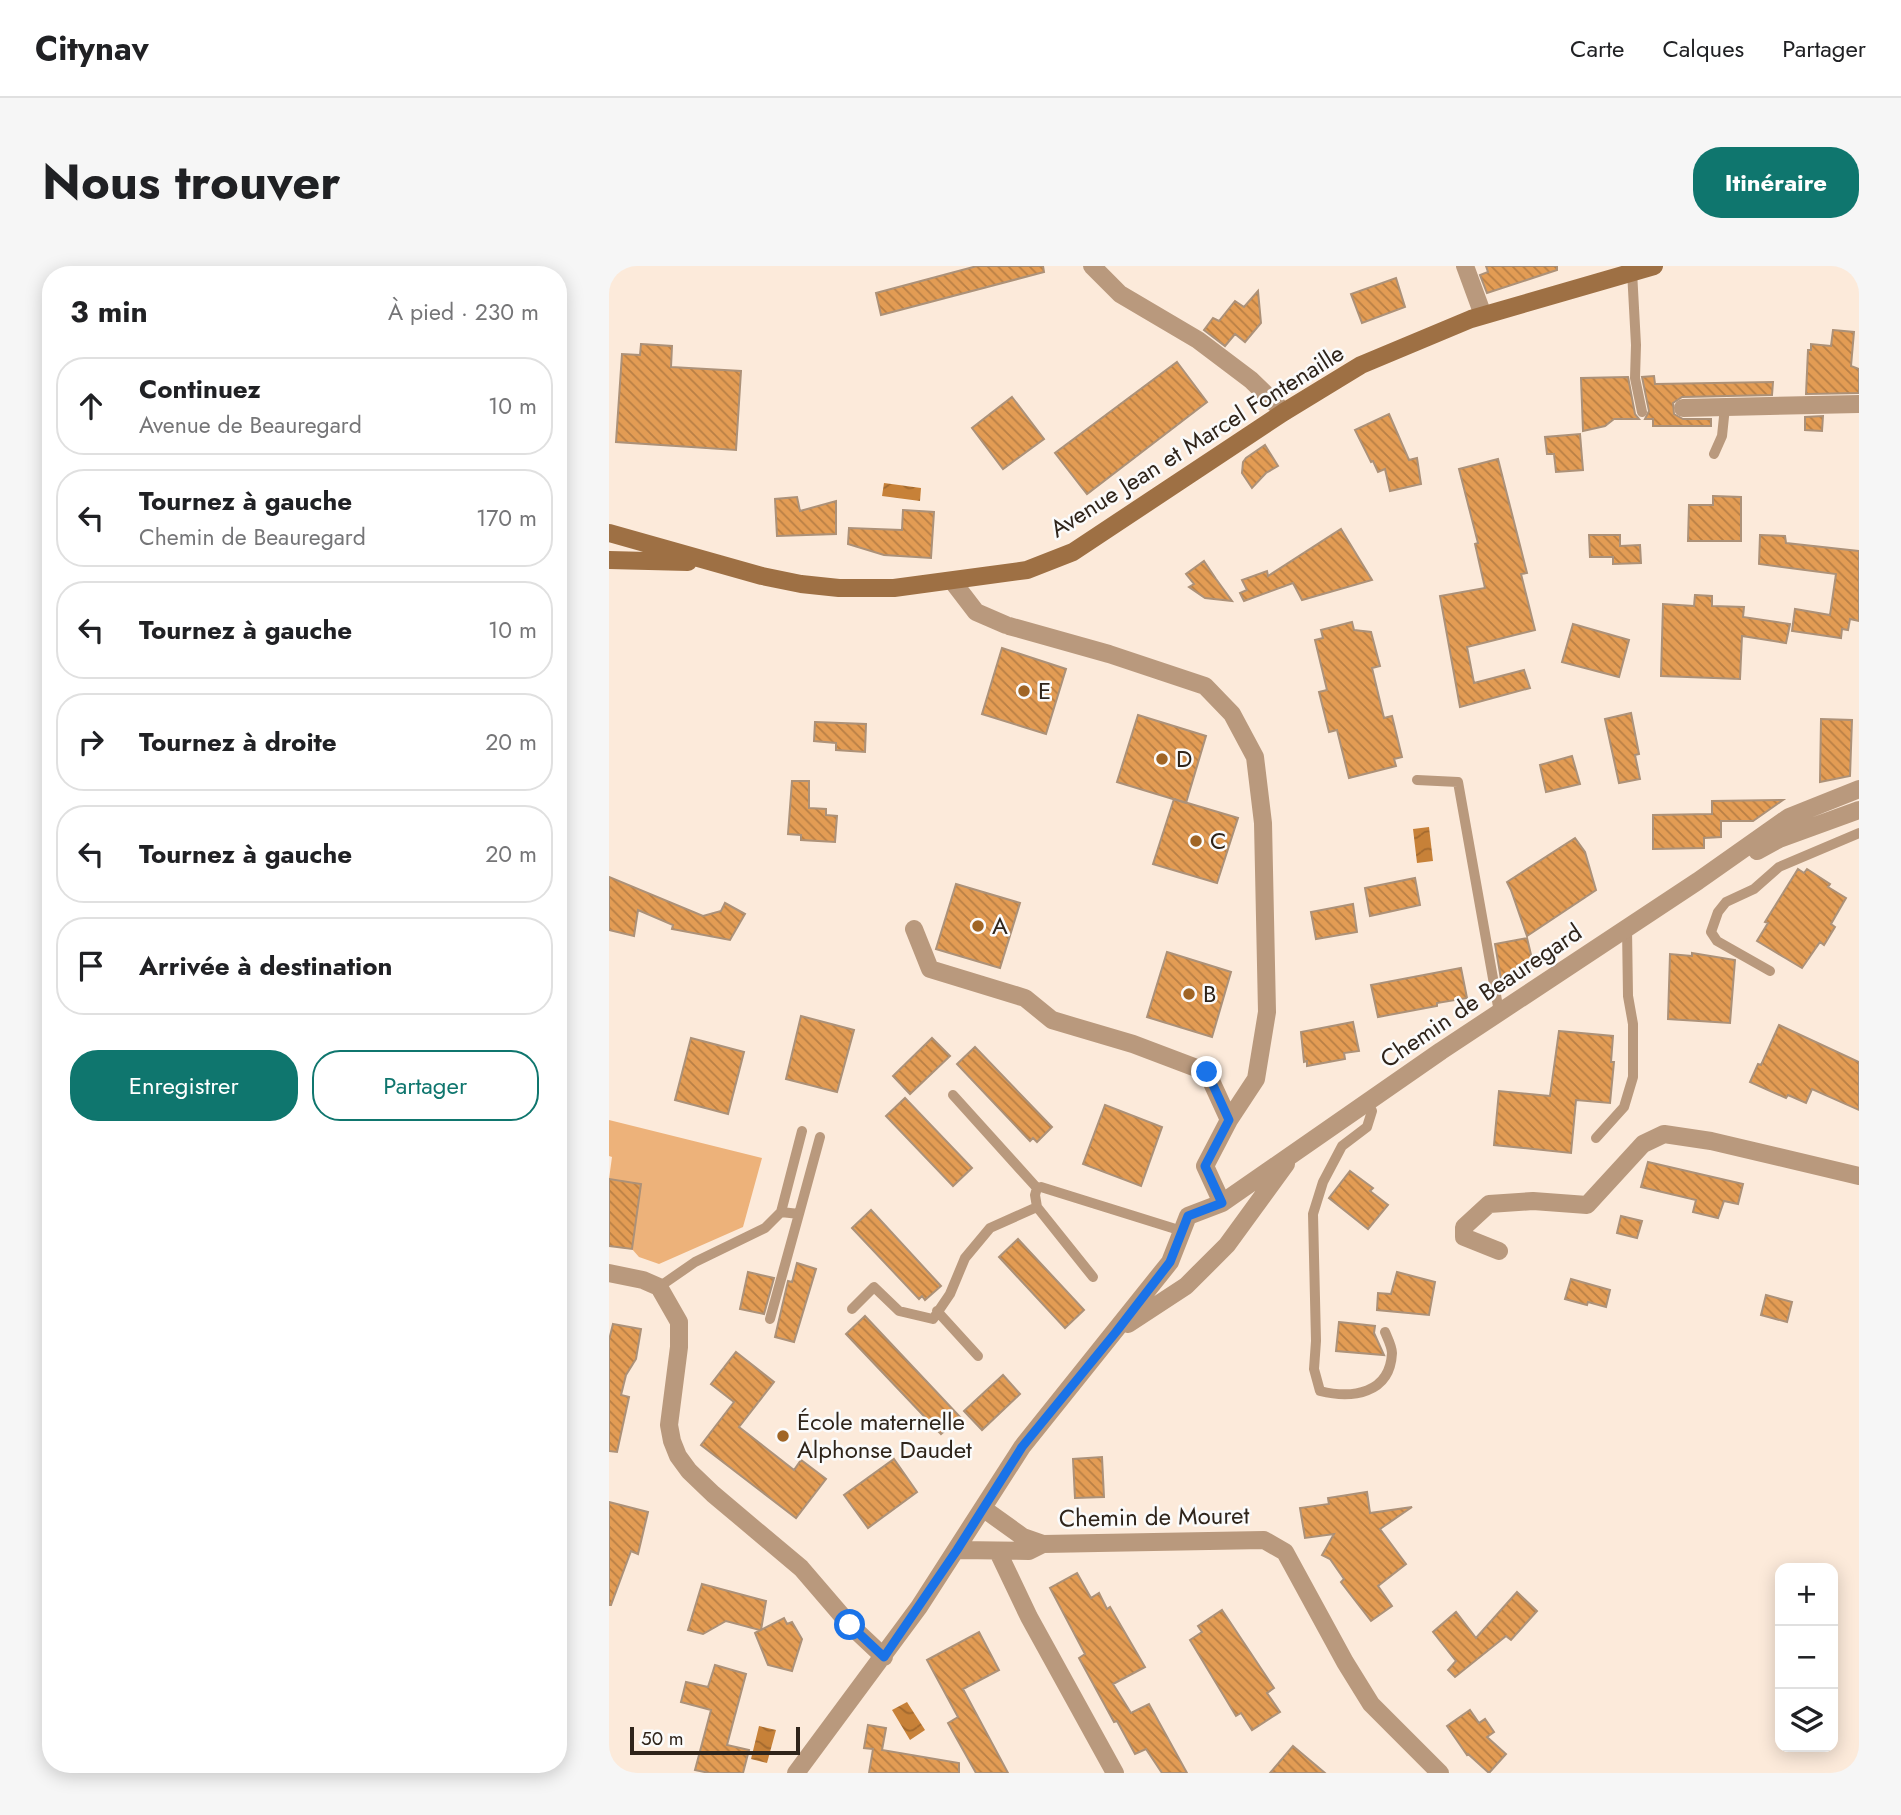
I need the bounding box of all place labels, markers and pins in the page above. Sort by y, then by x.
place label: E [1038,673,1051,708]
marker: E [1016,683,1032,699]
place label: D [1176,741,1192,776]
marker: D [1154,751,1170,767]
place label: C [1210,823,1226,858]
marker: C [1188,833,1204,849]
place label: A [992,908,1008,943]
marker: A [970,918,986,934]
place label: B [1203,976,1216,1011]
marker: B [1181,986,1197,1002]
place label: École maternelle Alphonse Daudet [797,1404,972,1467]
marker: École maternelle Alphonse Daudet [775,1428,791,1444]

